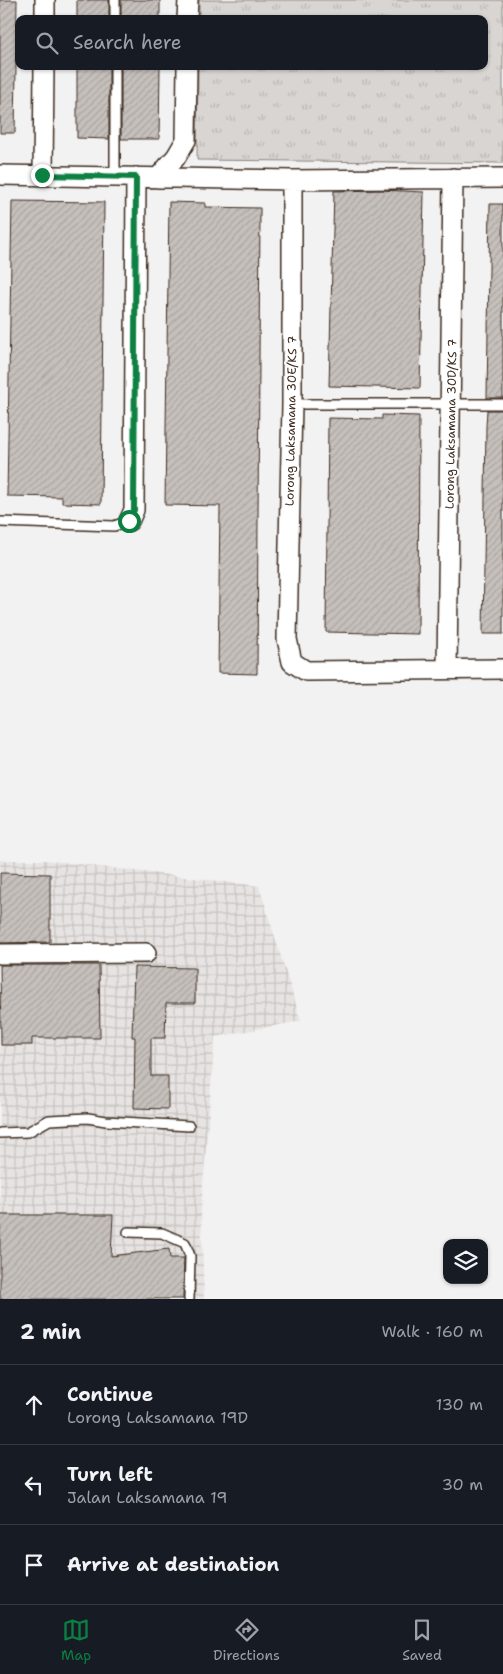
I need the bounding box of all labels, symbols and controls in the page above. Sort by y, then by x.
search box [15,15,488,70]
icon: search [33,29,61,57]
text: Search here [73,30,182,55]
route end [31,164,54,187]
street label: Lorong Laksamana 30E/KS 7 [282,336,300,506]
street label: Lorong Laksamana 30D/KS 7 [442,339,460,509]
route start [118,510,141,533]
map controls [443,1239,488,1284]
button: layers [443,1239,488,1284]
text: 2 min [20,1318,81,1346]
text: Walk · 160 m [382,1321,483,1342]
text: Continue [67,1382,153,1407]
icon: ahead [20,1391,48,1419]
text: 130 m [436,1394,483,1415]
text: Lorong Laksamana 19D [67,1407,248,1428]
text: Turn left [67,1462,153,1487]
icon: left [20,1471,48,1499]
text: 30 m [442,1474,483,1495]
text: Jalan Laksamana 19 [67,1487,228,1508]
icon: arrive [20,1551,48,1579]
text: Arrive at destination [67,1552,279,1577]
tab: Map [61,1616,91,1664]
tab: Directions [213,1616,280,1664]
tab: Saved [402,1616,442,1664]

